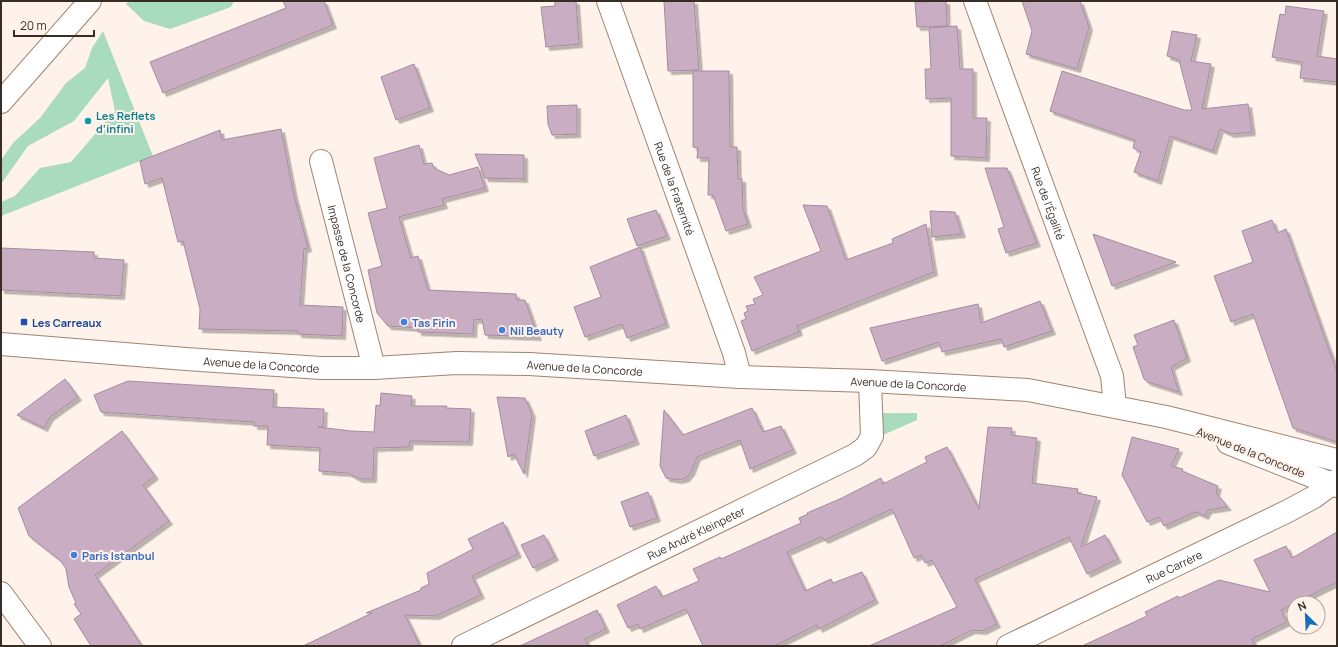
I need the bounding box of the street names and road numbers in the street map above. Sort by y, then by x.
street label: Rue de la Fraternité [651,140,699,238]
street label: Rue de l'Égalité [1029,164,1069,242]
street label: Impasse de la Concorde [325,203,370,325]
street label: Avenue de la Concorde [203,353,320,375]
street label: Avenue de la Concorde [526,356,644,379]
street label: Avenue de la Concorde [850,373,967,394]
street label: Avenue de la Concorde [1194,423,1308,481]
street label: Rue André Kleinpeter [644,502,747,563]
street label: Rue Carrère [1143,546,1205,586]

